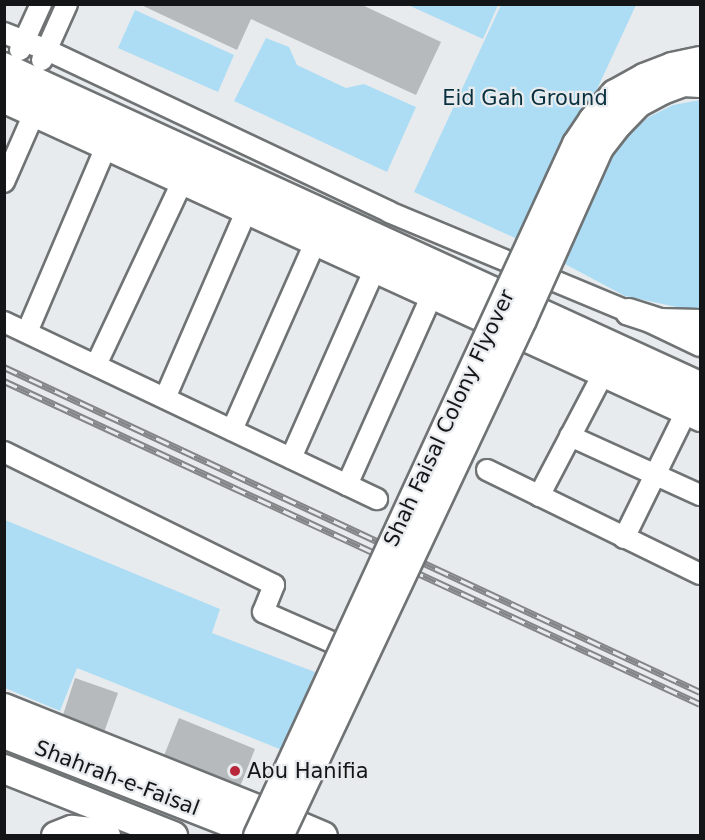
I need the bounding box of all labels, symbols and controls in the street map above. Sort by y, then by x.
park label: Eid Gah Ground [442,85,608,111]
street label: Shah Faisal Colony Flyover [378,286,520,550]
street label: Shahrah-e-Faisal [31,735,203,821]
place label: Abu Hanifia [247,758,369,784]
marker: Abu Hanifia [228,764,242,778]

